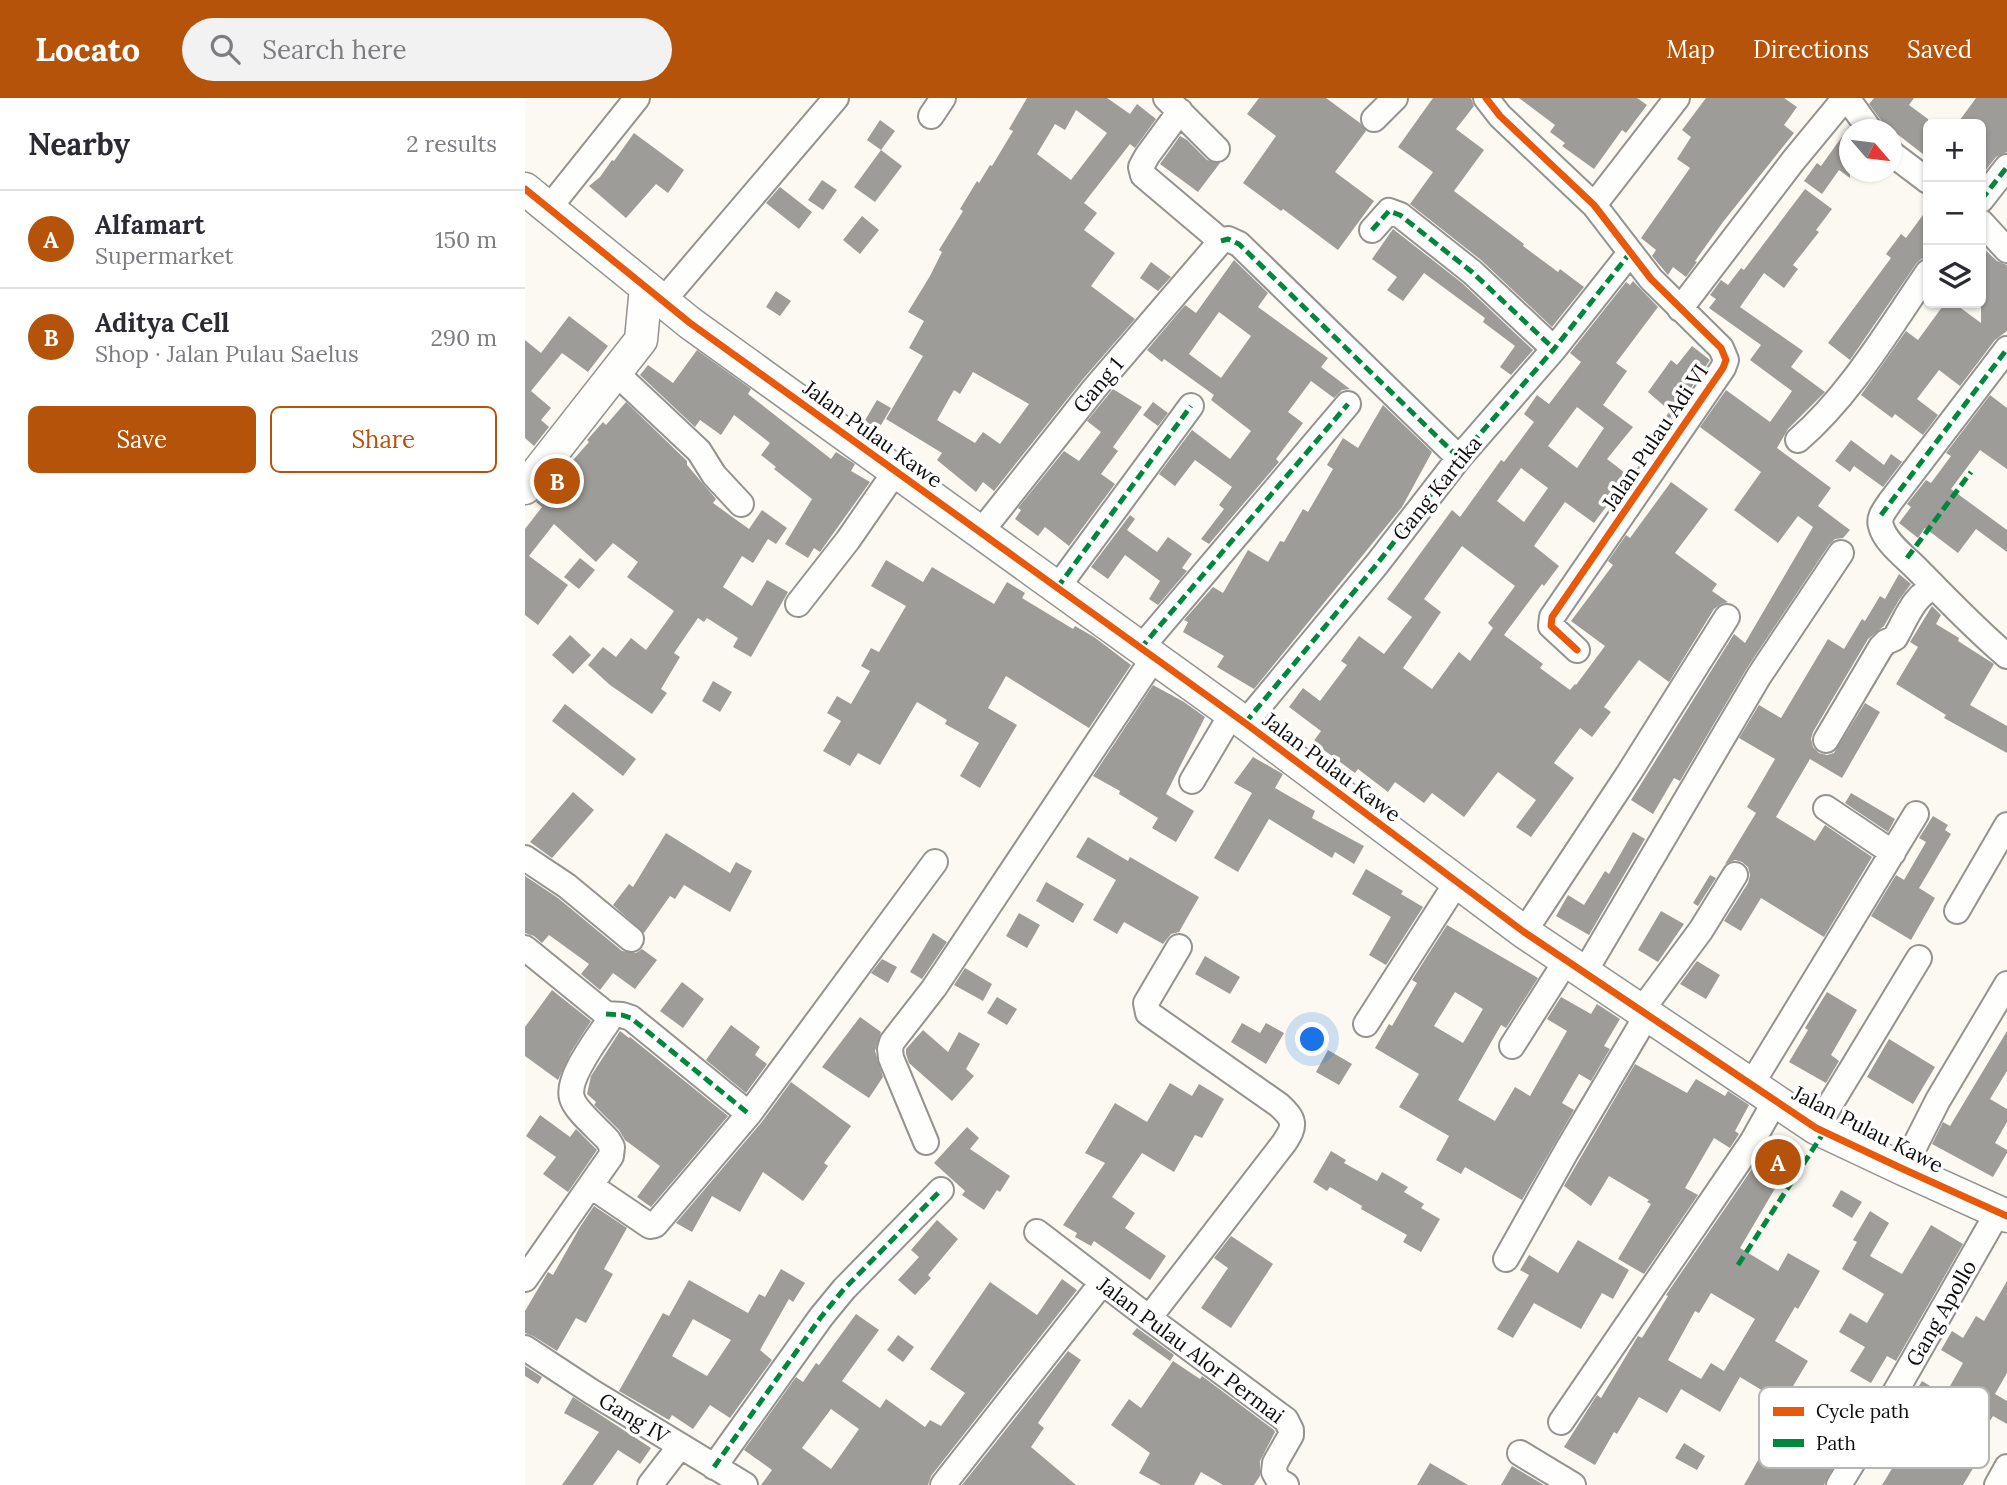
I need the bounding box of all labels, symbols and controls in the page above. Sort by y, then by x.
search box [182,18,672,81]
text: Locato [35,28,140,70]
icon: search [206,30,244,68]
text: Search here [262,33,407,66]
text: Map [1666,34,1715,65]
text: Directions [1753,34,1869,65]
text: Saved [1907,34,1972,65]
north arrow [1839,119,1902,182]
map controls [1923,119,1986,308]
button: + [1923,119,1986,182]
text: Nearby [28,125,130,163]
text: 2 results [406,129,497,158]
button: − [1923,182,1986,245]
text: Alfamart [95,208,205,241]
text: A [43,225,59,254]
text: 150 m [435,225,497,254]
text: Supermarket [95,241,233,270]
button: layers [1923,245,1986,308]
text: Aditya Cell [95,306,229,339]
text: B [43,323,59,352]
text: 290 m [430,323,497,352]
text: Shop · Jalan Pulau Saelus [95,339,359,368]
street label: Gang 1 [1067,352,1129,418]
street label: Jalan Pulau Adi VI [1595,359,1714,516]
street label: Jalan Pulau Kawe [797,374,948,494]
button: Save [28,406,256,473]
button: Share [270,406,497,473]
street label: Gang Kartika [1386,430,1488,546]
pin: B [534,455,580,507]
street label: Jalan Pulau Kawe [1257,706,1406,828]
your location [1295,1022,1329,1056]
street label: Jalan Pulau Kawe [1787,1079,1948,1179]
pin: A [1755,1136,1801,1188]
street label: Gang Apollo [1900,1255,1982,1371]
street label: Jalan Pulau Alor Permai [1091,1270,1290,1429]
street label: Gang IV [594,1386,675,1450]
legend [1759,1387,1989,1468]
text: Cycle path [1816,1399,1909,1423]
text: Path [1816,1431,1856,1455]

